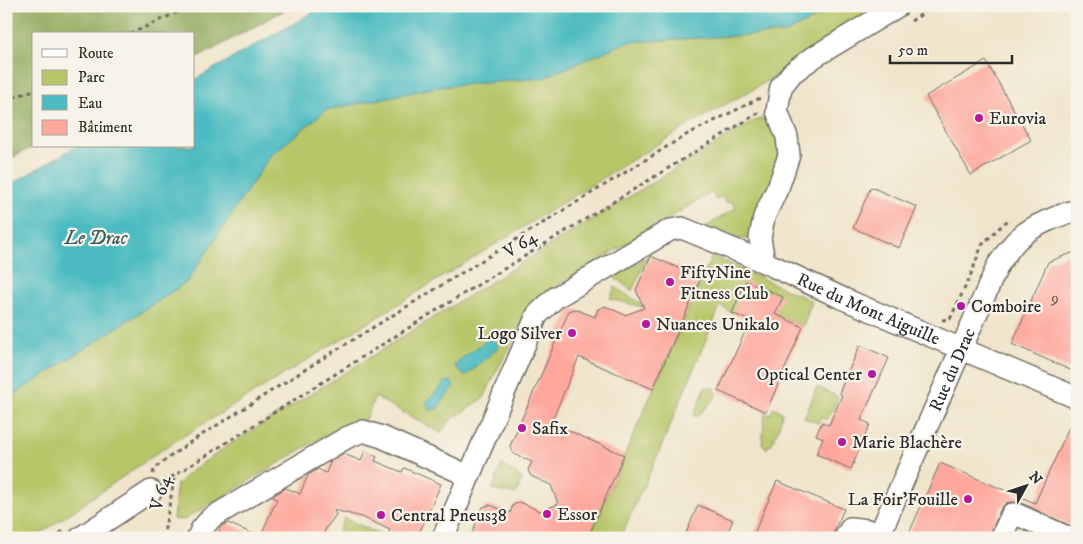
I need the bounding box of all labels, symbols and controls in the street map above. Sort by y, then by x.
legend [32,32,195,148]
scale bar [890,32,1013,64]
text: 50 m [898,41,928,60]
text: Route [78,44,113,63]
text: Parc [78,68,106,87]
text: Eau [78,94,102,113]
place label: Eurovia [989,108,1046,130]
marker: Eurovia [973,112,985,124]
text: Bâtiment [78,118,133,137]
street label: V 64 [499,226,542,264]
water label: Le Drac [64,227,129,250]
place label: FiftyNine Fitness Club [680,262,768,305]
street label: Rue du Mont Aiguille [793,269,943,351]
marker: FiftyNine Fitness Club [664,276,676,288]
house number: 9 [1050,289,1059,308]
place label: Comboire [971,296,1041,318]
marker: Comboire [955,300,967,312]
place label: Nuances Unikalo [656,314,780,336]
marker: Nuances Unikalo [640,318,652,330]
place label: Logo Silver [478,323,562,345]
street label: Rue du Drac [925,325,981,415]
marker: Logo Silver [566,327,578,339]
place label: Optical Center [756,364,862,386]
marker: Optical Center [866,368,878,380]
place label: Safix [532,418,568,440]
marker: Safix [516,422,528,434]
place label: Marie Blachère [852,432,962,454]
marker: Marie Blachère [836,436,848,448]
north arrow [1000,462,1050,512]
text: N [1025,468,1046,489]
street label: V 64 [145,473,177,514]
place label: La Foir'Fouille [848,489,958,511]
marker: La Foir'Fouille [962,493,974,505]
place label: Essor [557,504,597,526]
place label: Central Pneus38 [391,505,507,527]
marker: Essor [541,508,553,520]
marker: Central Pneus38 [375,509,387,521]

